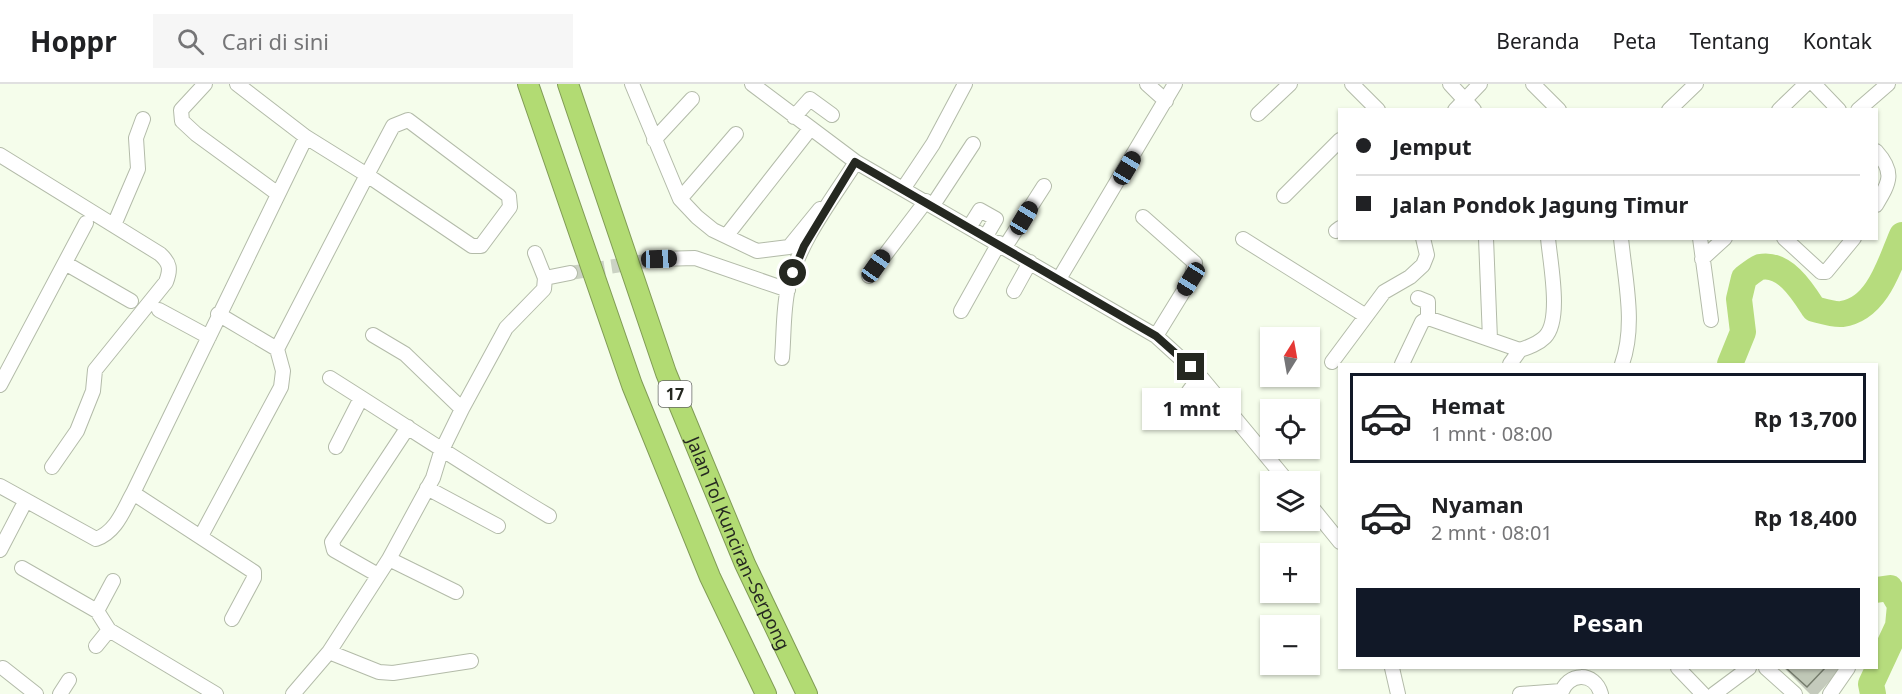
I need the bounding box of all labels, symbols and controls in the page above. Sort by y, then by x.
search box [153,14,573,68]
text: Hoppr [30,22,117,60]
icon: search [174,25,207,58]
text: Cari di sini [222,26,329,56]
text: Beranda [1496,27,1580,55]
text: Peta [1613,27,1656,55]
text: Tentang [1689,27,1770,55]
text: Kontak [1803,27,1872,55]
text: Jemput [1392,131,1472,161]
car [1110,148,1144,188]
text: Jalan Pondok Jagung Timur [1392,189,1688,219]
car [1007,198,1041,238]
car [858,246,894,286]
car [641,249,677,269]
route start [779,259,806,286]
car [1174,259,1208,299]
north arrow [1260,327,1320,387]
map controls [1260,327,1320,675]
route end [1177,353,1204,380]
road number: 17 [658,381,692,407]
callout: 1 mnt [1142,388,1240,430]
text: Hemat [1431,390,1505,420]
icon: car [1359,391,1413,445]
text: 1 mnt [1163,395,1220,422]
button: locate [1260,399,1320,459]
text: Rp 13,700 [1754,403,1857,433]
text: 1 mnt · 08:00 [1431,420,1553,447]
street label: Jalan Tol Kunciran–Serpong [681,431,796,653]
button: layers [1260,471,1320,531]
text: Nyaman [1431,489,1524,519]
icon: car [1359,490,1413,544]
text: Rp 18,400 [1754,502,1857,532]
text: 2 mnt · 08:01 [1431,519,1553,546]
button: + [1260,543,1320,603]
button: Pesan [1356,588,1860,657]
button: − [1260,615,1320,675]

